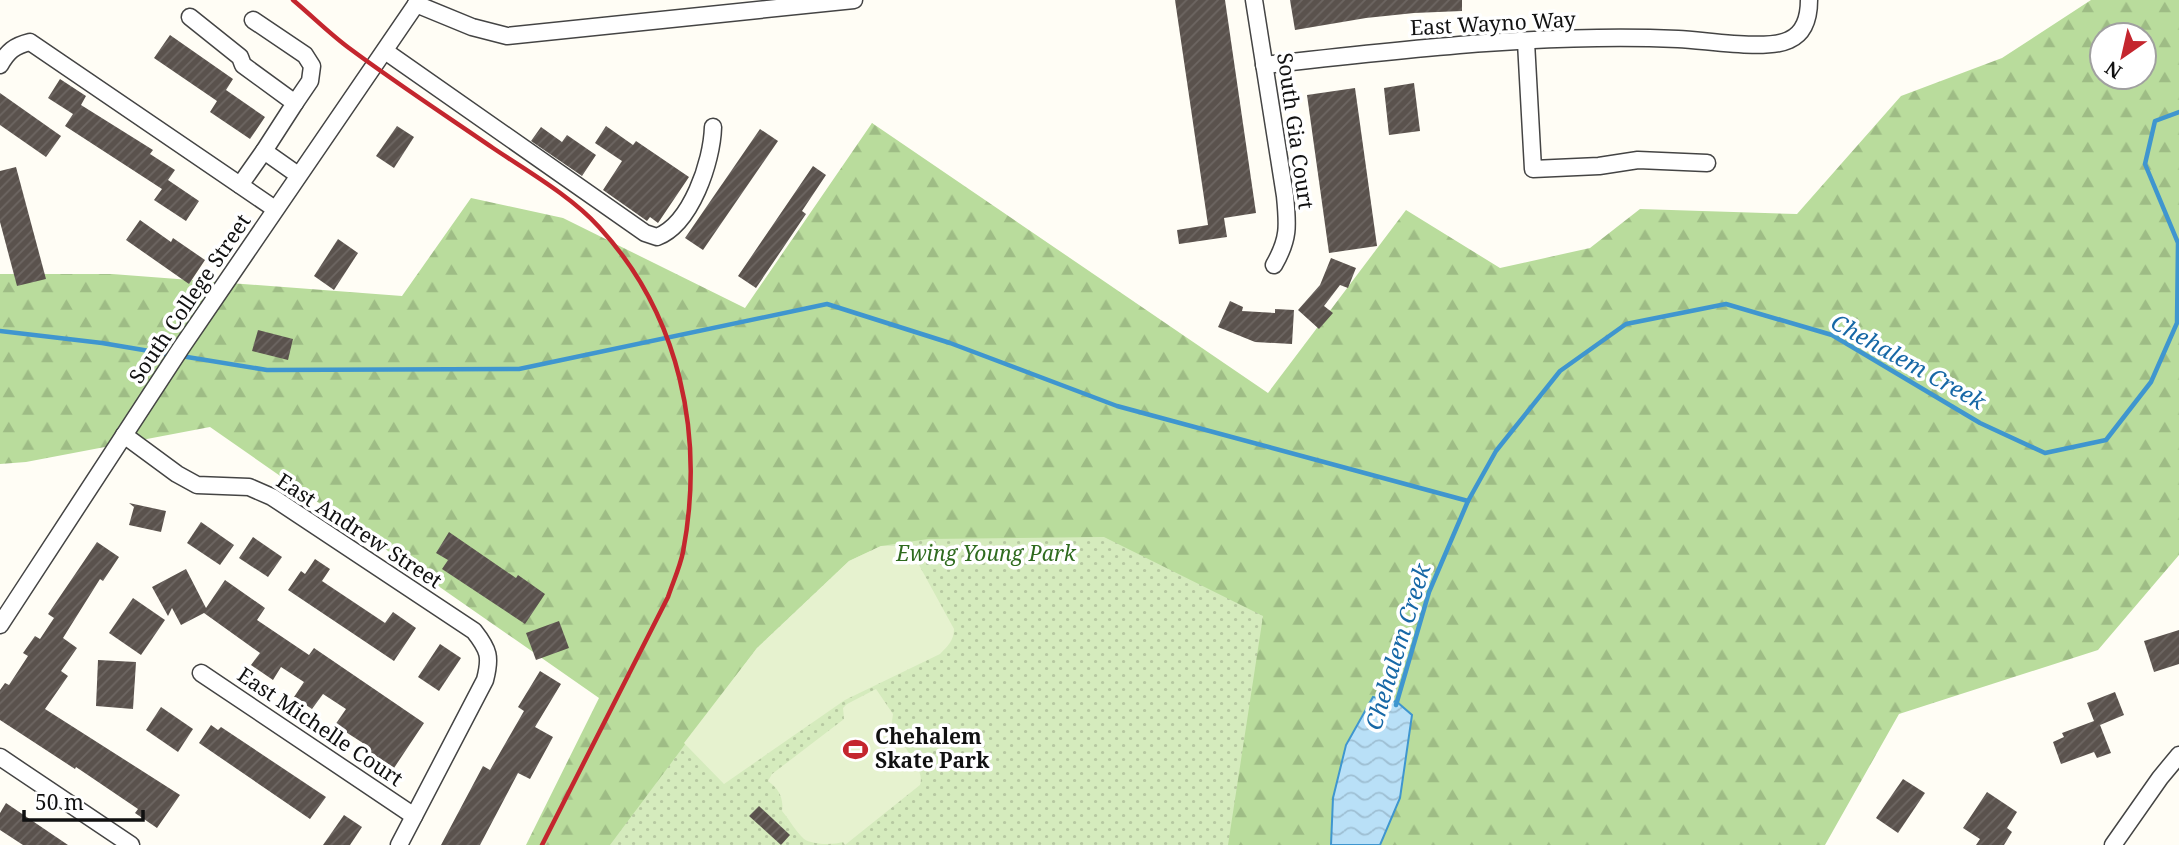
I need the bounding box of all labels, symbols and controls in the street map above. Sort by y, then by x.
street label: East Wayno Way [1409,5,1577,41]
north arrow [2088,21,2158,91]
street label: South Gia Court [1271,51,1321,211]
text: N [2100,55,2127,85]
street label: South College Street [122,208,256,389]
water label: Chehalem Creek [1825,305,1992,417]
street label: East Andrew Street [272,466,448,594]
park label: Ewing Young Park [895,539,1077,567]
water label: Chehalem Creek [1357,559,1438,734]
street label: East Michelle Court [232,660,409,792]
place label: Chehalem Skate Park [875,722,990,774]
sports icon: Chehalem Skate Park [841,735,869,763]
scale bar [24,778,144,822]
text: 50 m [35,788,84,816]

